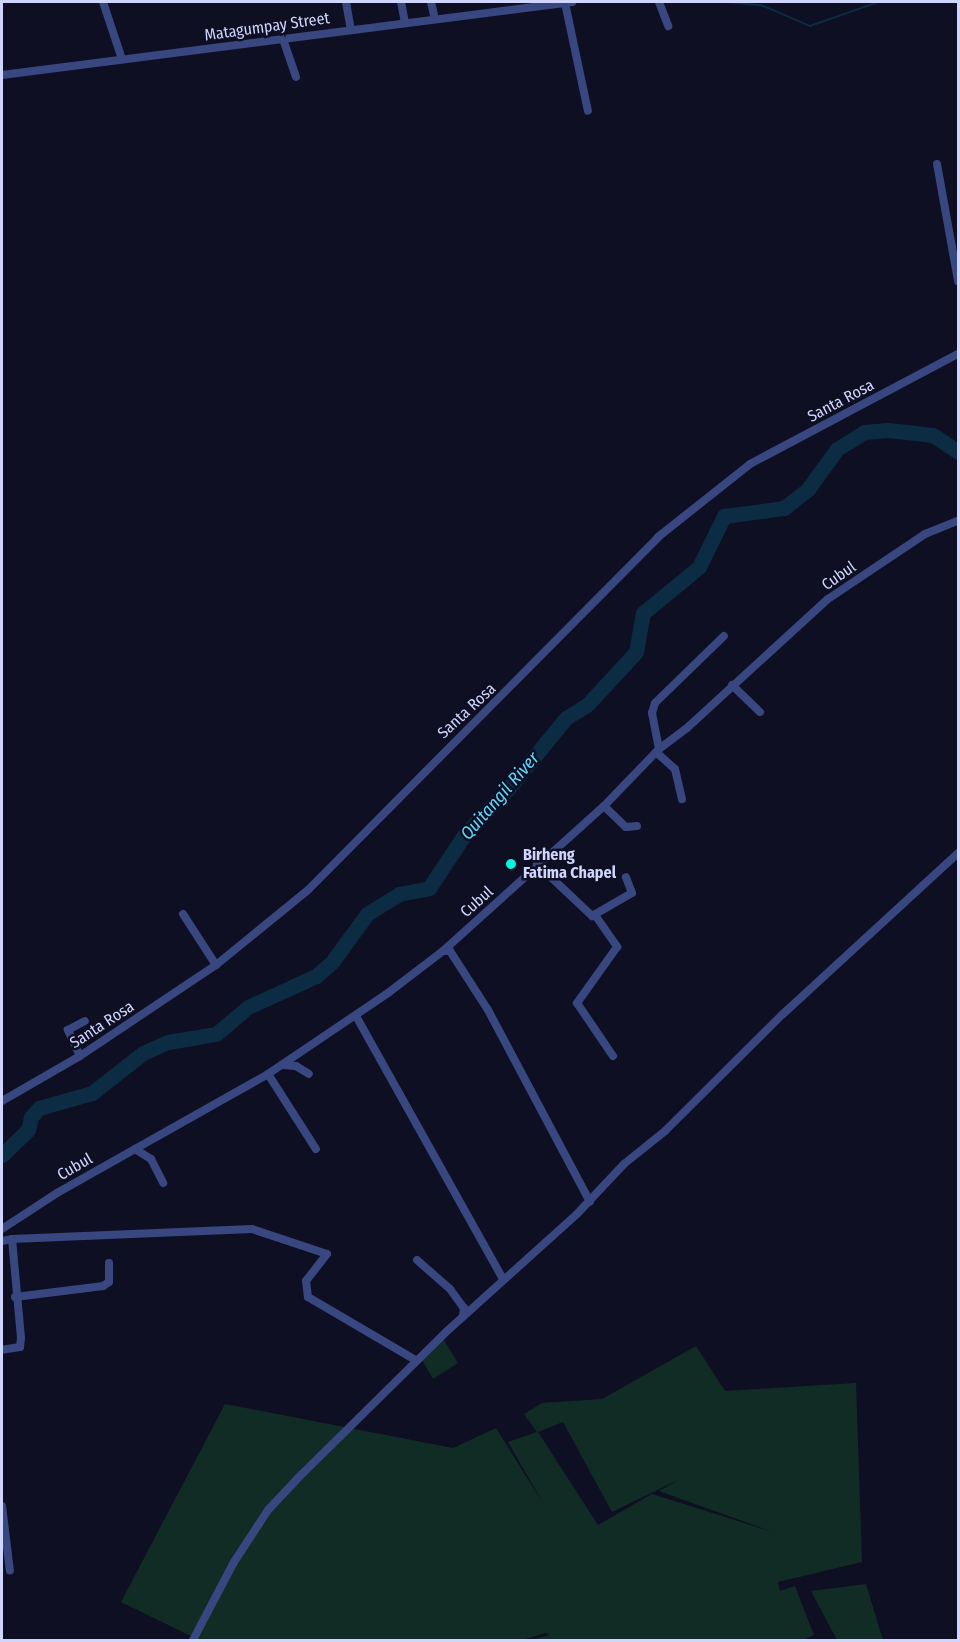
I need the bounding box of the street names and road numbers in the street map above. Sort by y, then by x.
street label: Matagumpay Street [203,9,331,45]
street label: Santa Rosa [805,376,877,426]
street label: Cubul [818,557,860,595]
street label: Santa Rosa [434,679,500,743]
street label: Cubul [457,882,497,922]
street label: Santa Rosa [66,997,138,1053]
street label: Cubul [54,1149,96,1185]

